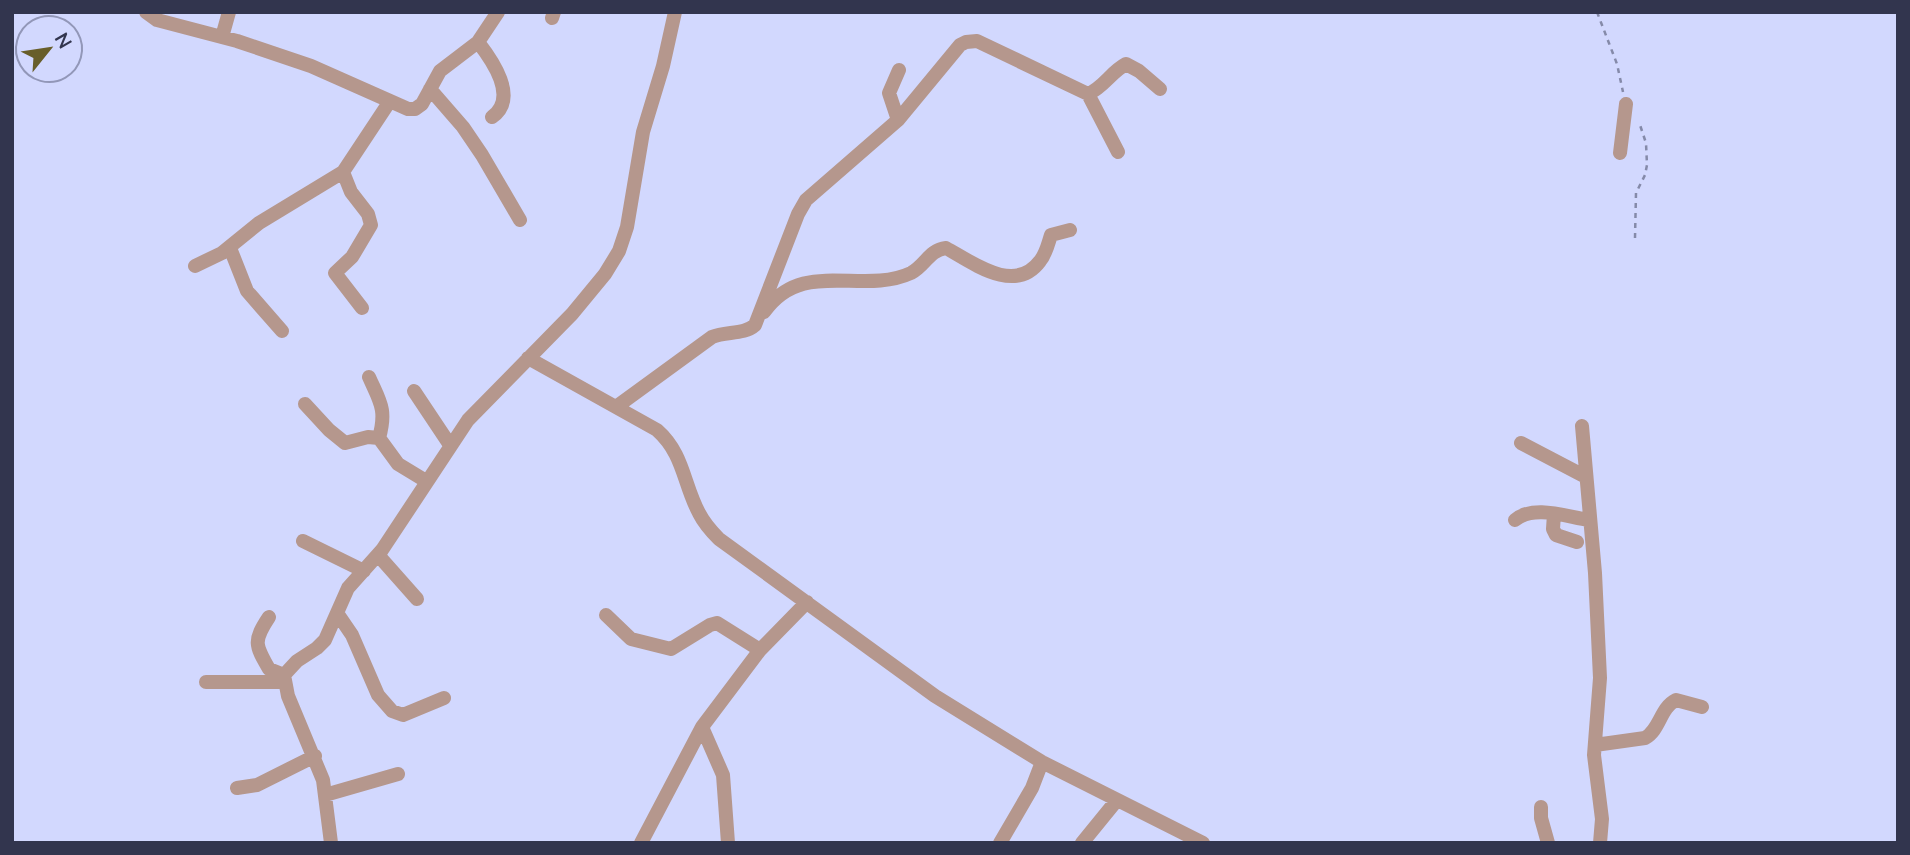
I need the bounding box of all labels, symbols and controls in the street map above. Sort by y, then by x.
north arrow [14,14,84,84]
text: N [48,28,78,54]

